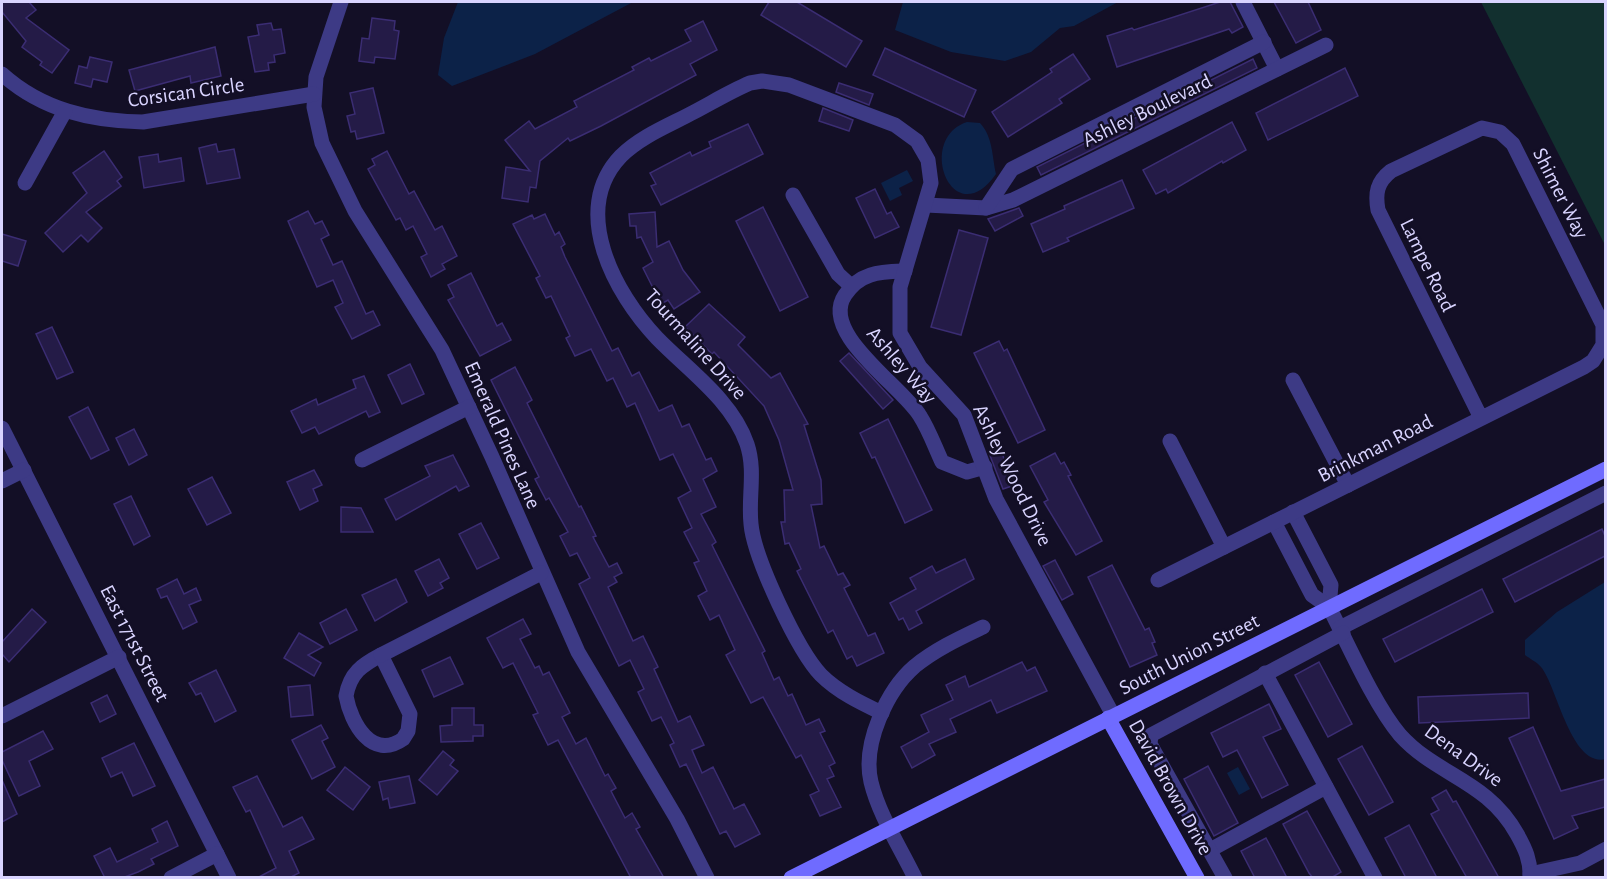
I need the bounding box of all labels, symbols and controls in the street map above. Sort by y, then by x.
street label: Ashley Boulevard [1079,70,1215,151]
street label: Corsican Circle [126,74,246,111]
street label: Shimer Way [1529,145,1592,242]
street label: Lampe Road [1396,215,1459,315]
street label: Tourmaline Drive [641,285,751,404]
street label: Ashley Way [863,323,940,408]
street label: Emerald Pines Lane [461,358,544,512]
street label: Ashley Wood Drive [969,401,1056,549]
street label: Brinkman Road [1314,411,1436,486]
street label: East 171st Street [96,581,173,705]
street label: South Union Street [1116,610,1263,699]
street label: David Brown Drive [1125,716,1216,858]
street label: Dena Drive [1421,720,1507,791]

